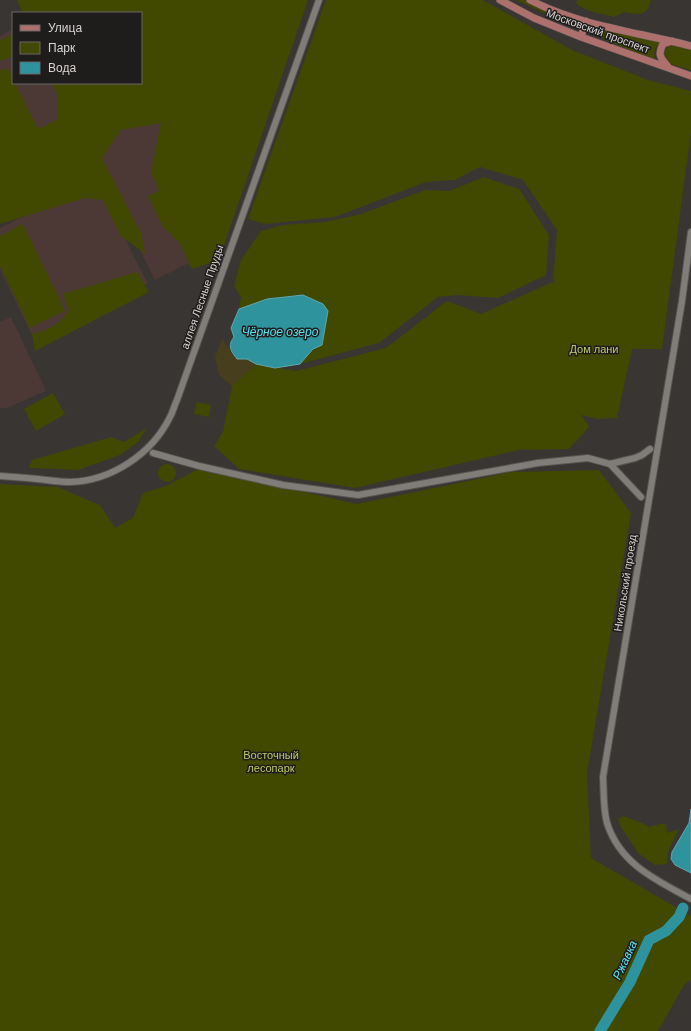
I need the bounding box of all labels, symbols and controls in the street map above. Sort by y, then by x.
street label: Московский проспект [545,7,651,55]
legend [12,12,142,84]
text: Улица [48,21,82,35]
text: Парк [48,41,76,55]
text: Вода [48,61,76,75]
street label: аллея Лесные Пруды [179,243,226,351]
water label: Чёрное озеро [242,325,319,339]
park label: Дом лани [569,343,619,355]
street label: Никольский проезд [611,533,639,632]
park label: Восточный лесопарк [243,749,299,774]
water label: Ржавка [610,938,640,982]

